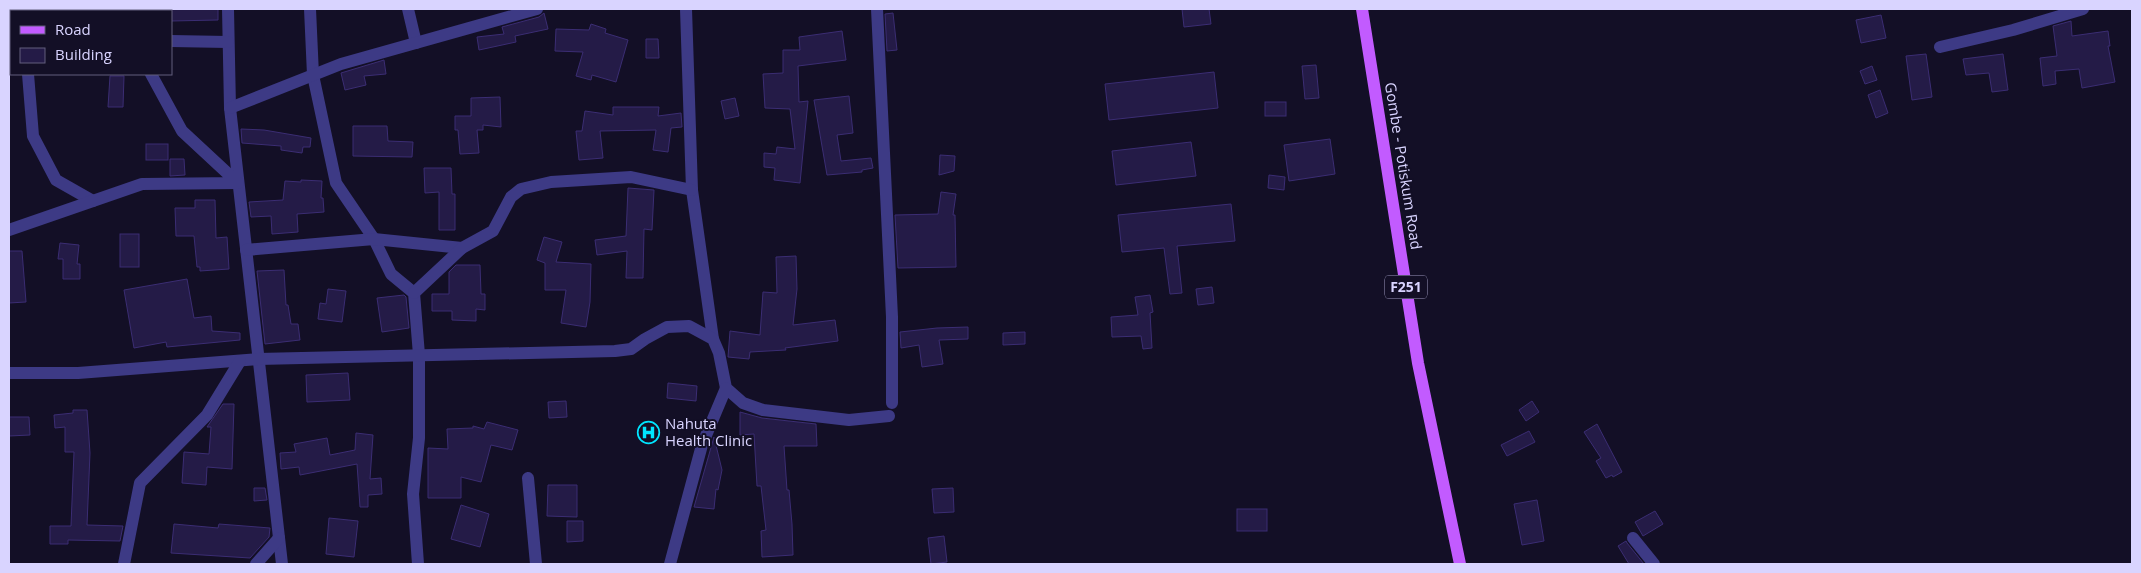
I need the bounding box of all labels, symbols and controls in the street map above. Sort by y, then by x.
legend [10,10,172,75]
text: Road [55,19,91,39]
text: Building [55,44,112,64]
street label: Gombe - Potiskum Road [1381,81,1427,251]
road number: F251 [1385,276,1427,298]
place label: Nahuta Health Clinic [665,413,752,450]
hospital icon: Nahuta Health Clinic [637,421,661,445]

